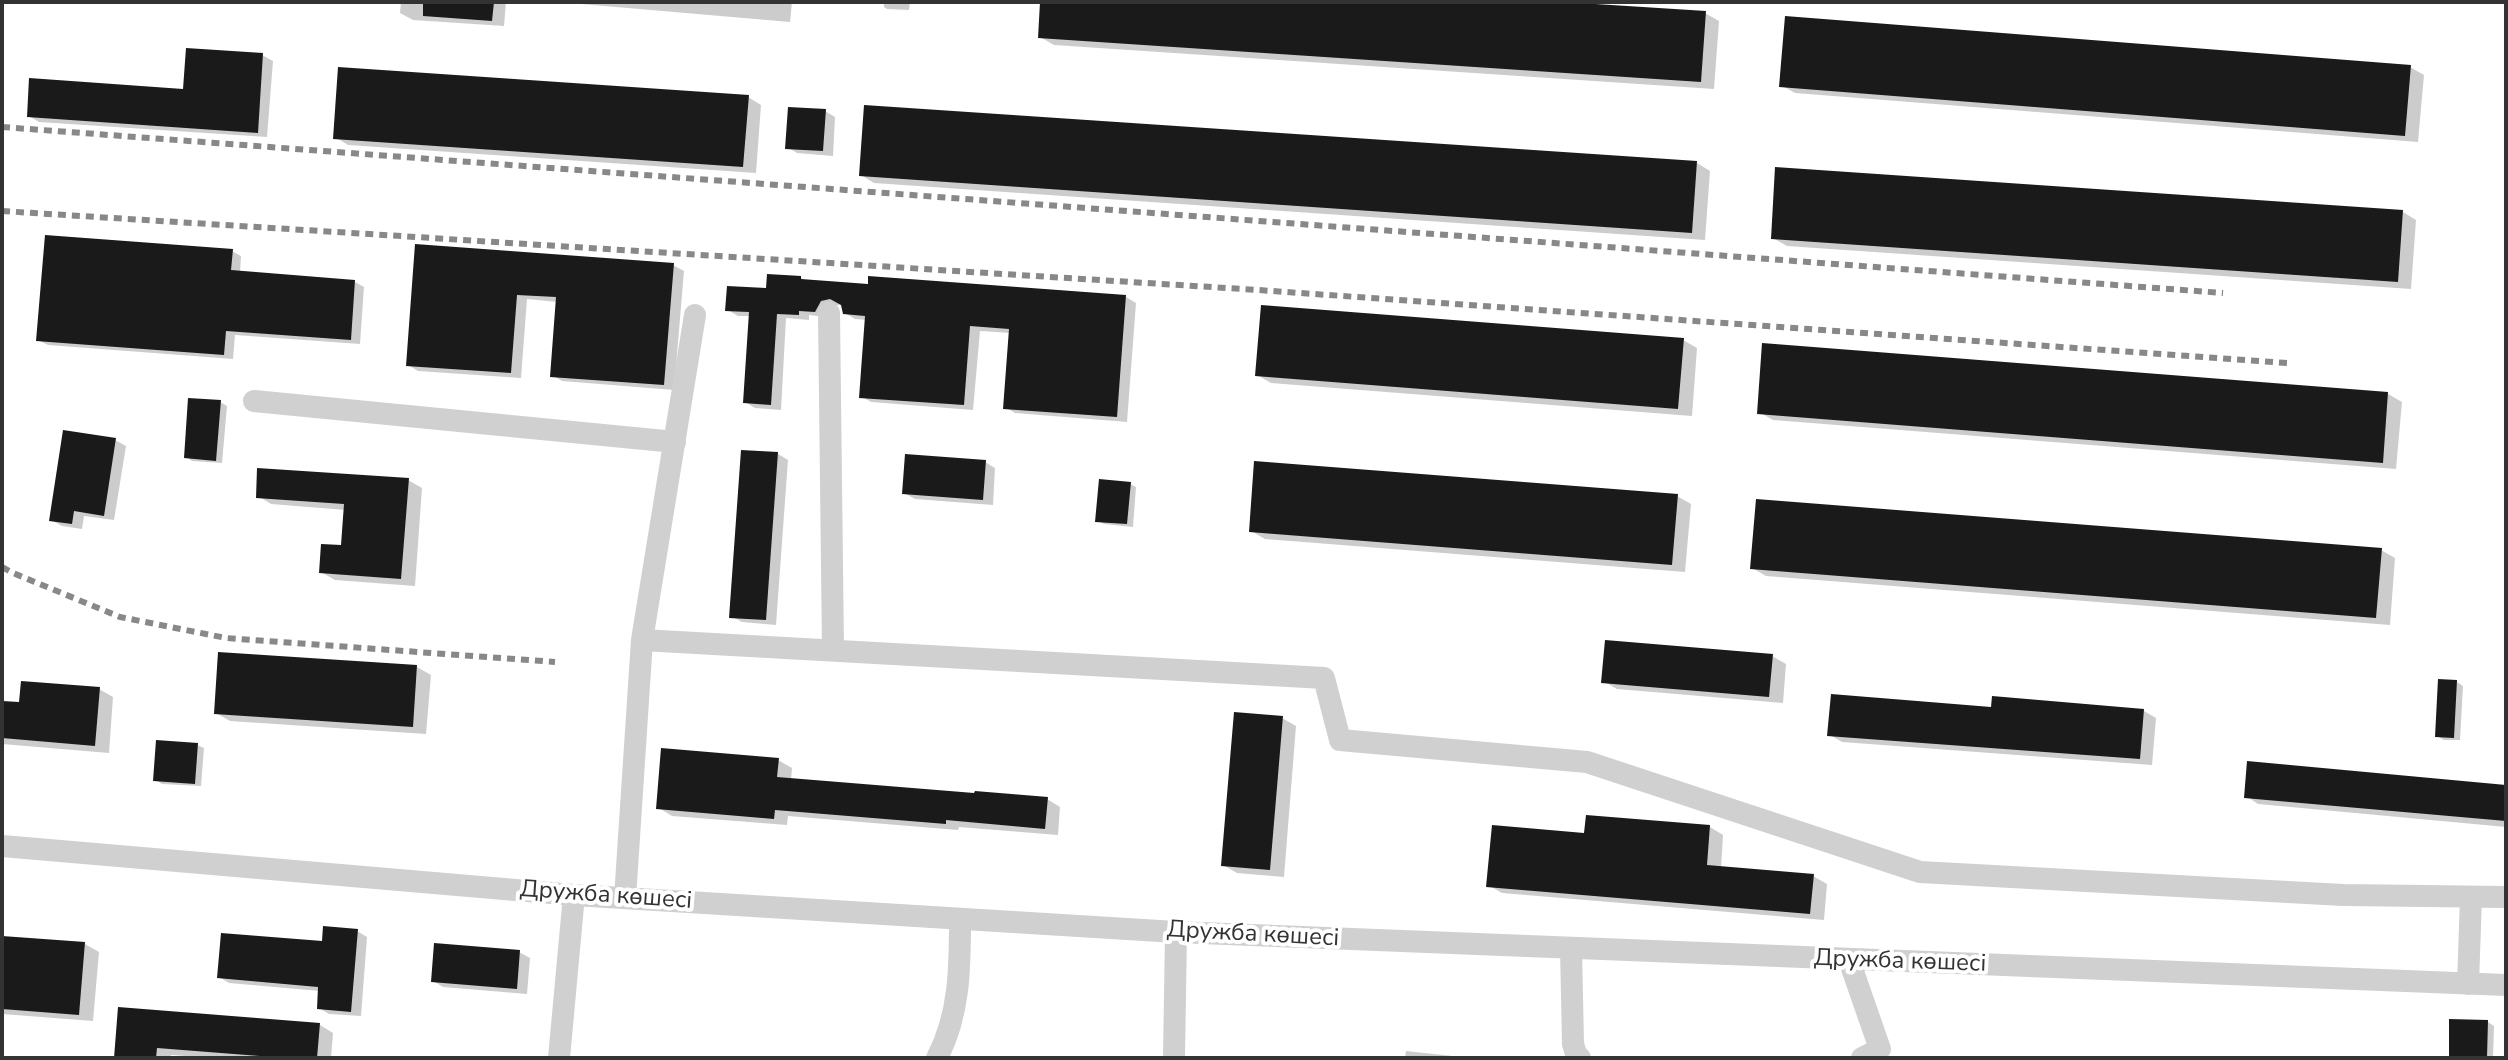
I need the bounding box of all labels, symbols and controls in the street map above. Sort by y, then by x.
street label: Дружба көшесі [519,876,693,916]
street label: Дружба көшесі [1166,916,1340,954]
street label: Дружба көшесі [1813,945,1987,979]

